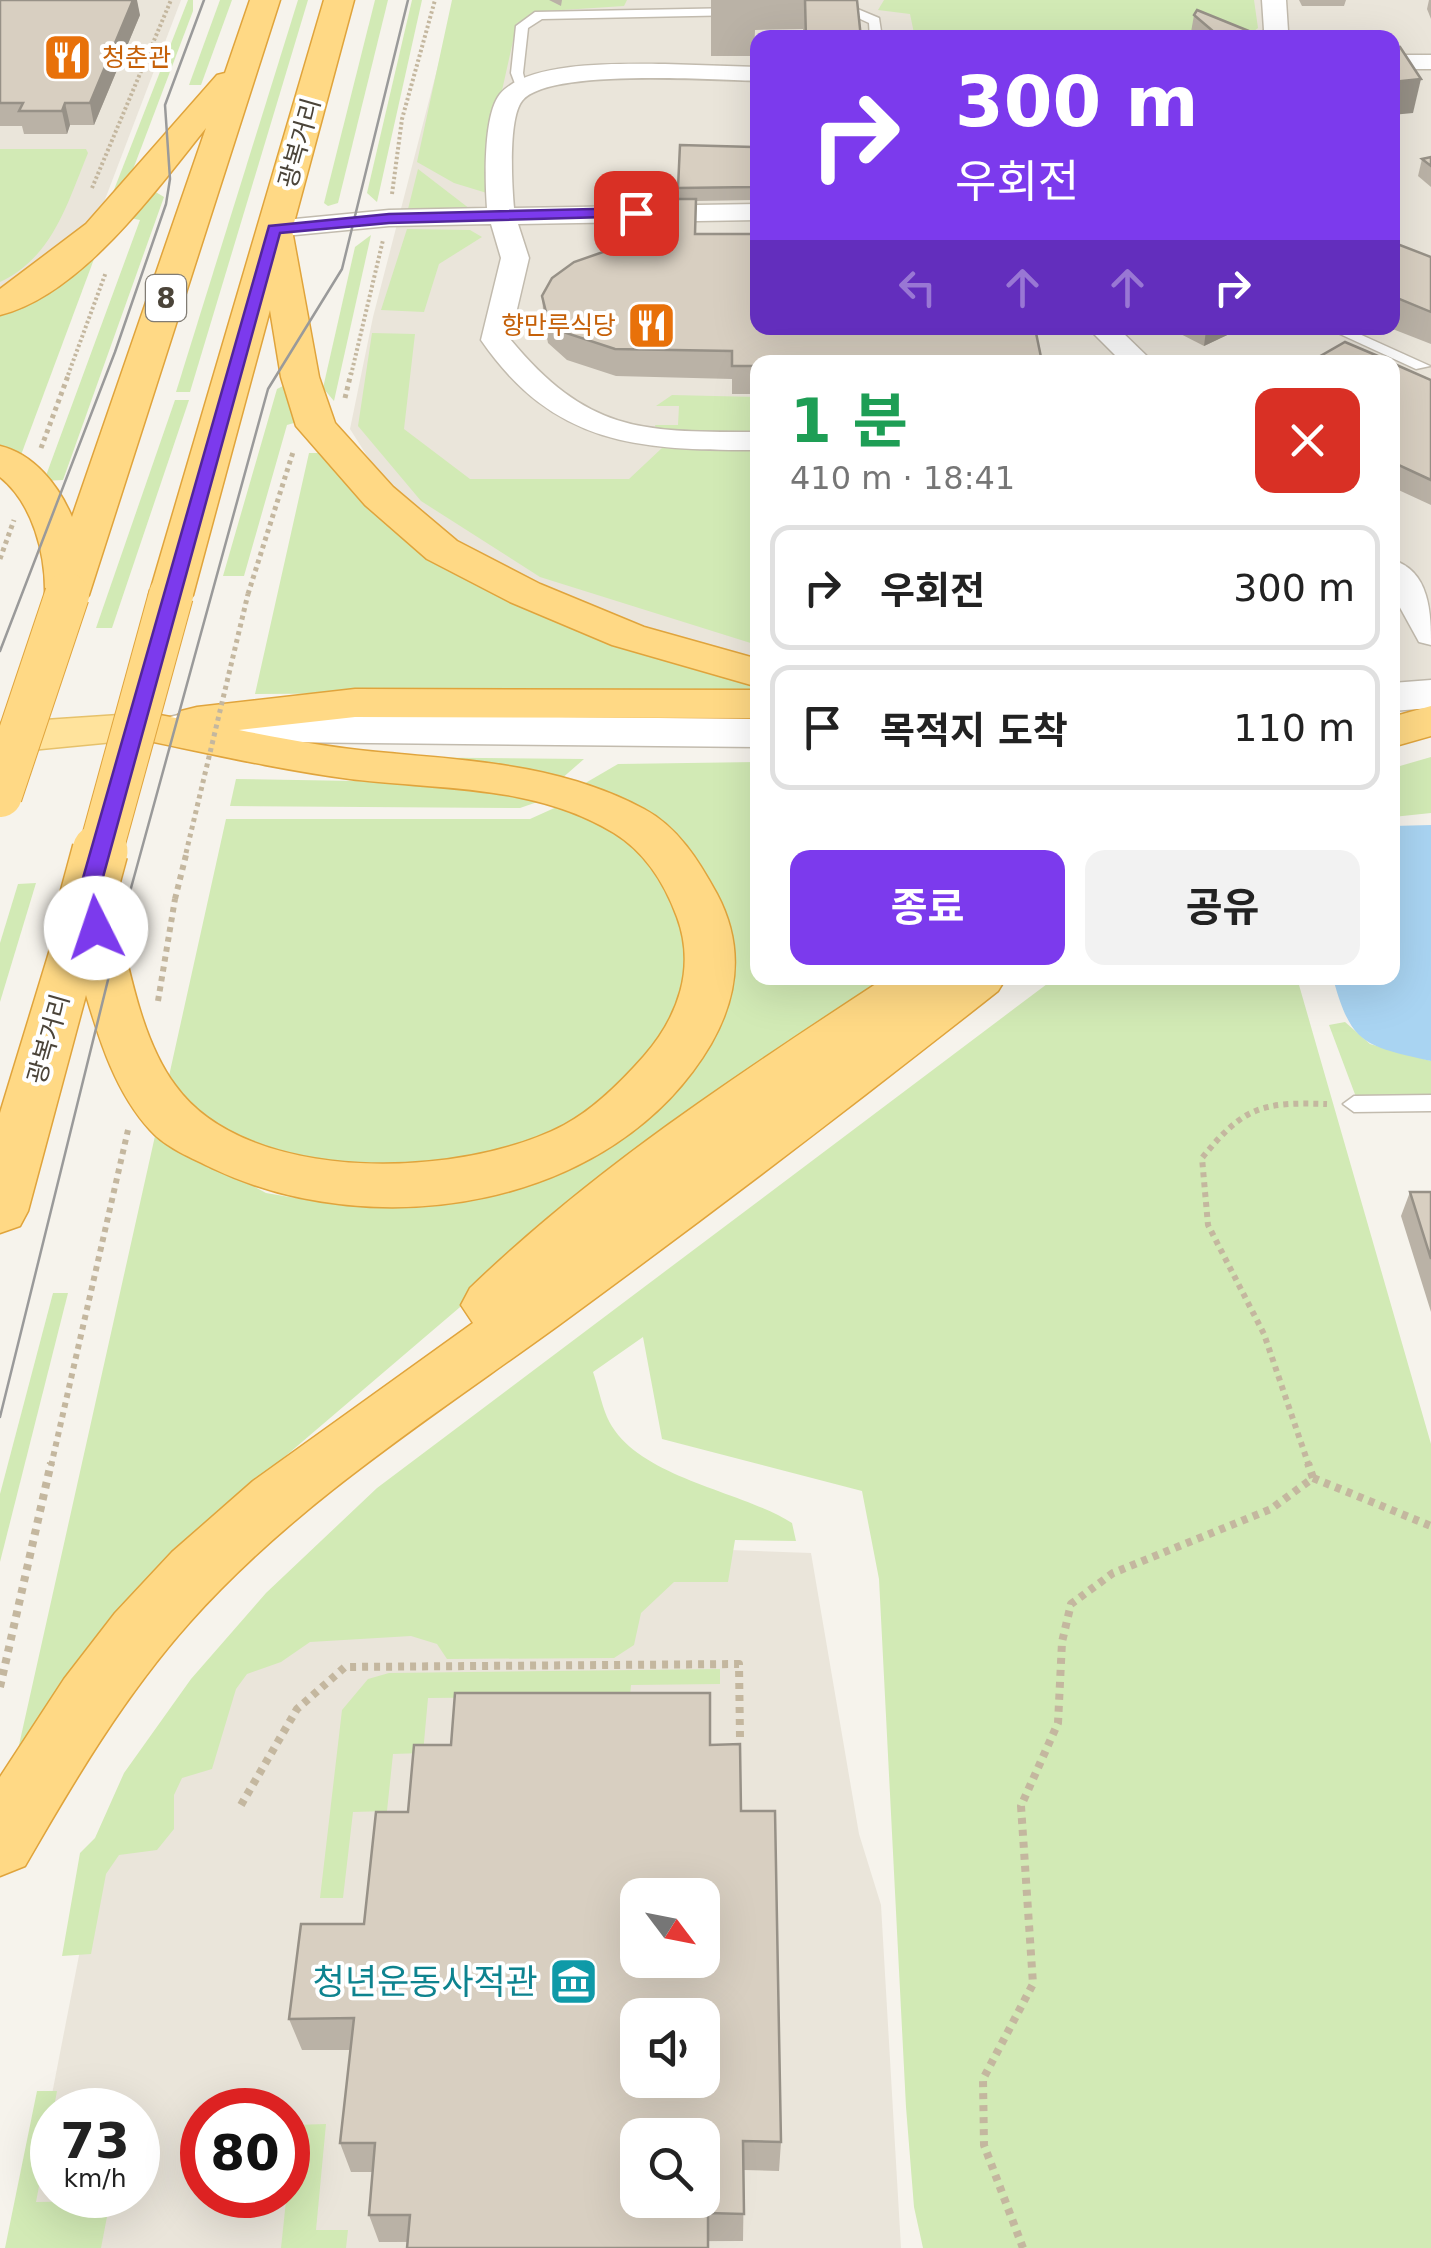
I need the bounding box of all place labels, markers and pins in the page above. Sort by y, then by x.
restaurant icon: 청춘관 [41,31,93,83]
place label: 청춘관 [102,43,171,72]
pin [594,171,679,256]
restaurant icon: 향만루식당 [625,299,677,351]
place label: 향만루식당 [501,311,616,340]
museum icon: 청년운동사적관 [547,1956,599,2008]
place label: 청년운동사적관 [313,1962,538,2002]

